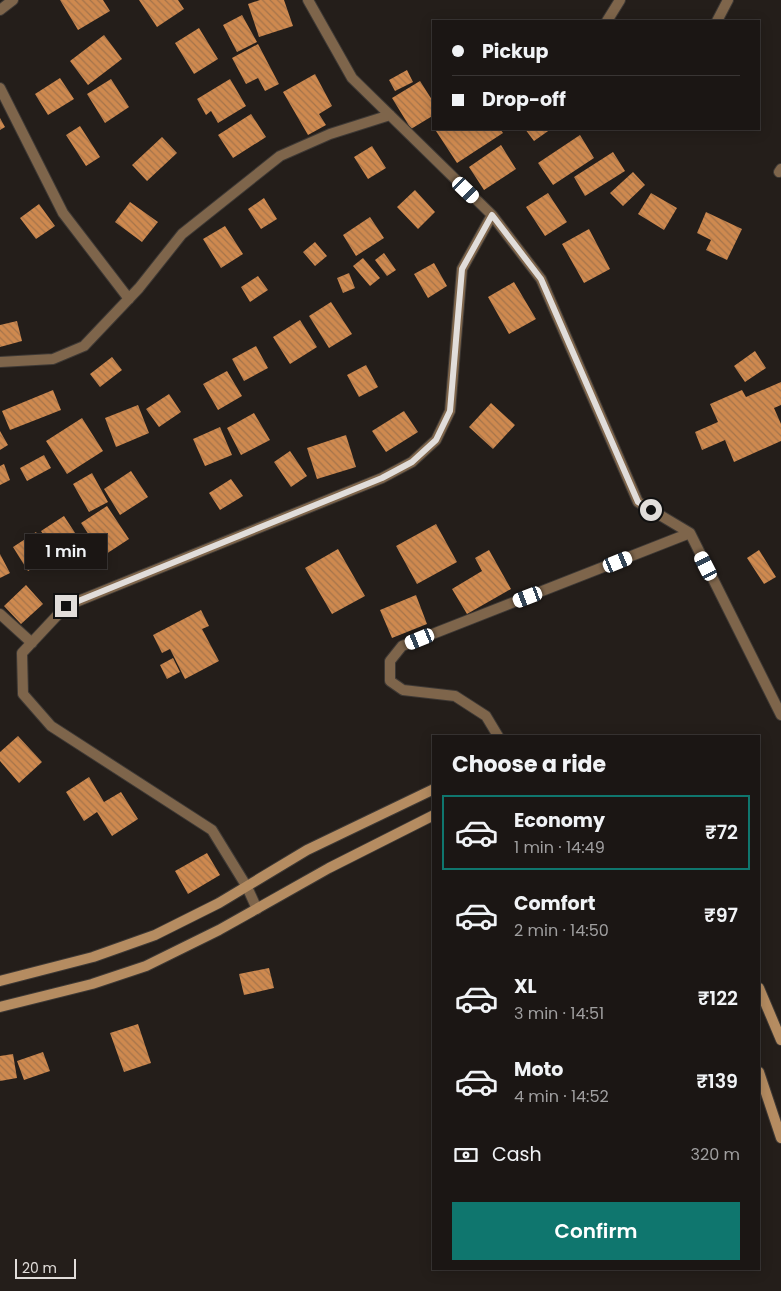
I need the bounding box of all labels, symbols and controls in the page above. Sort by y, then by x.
text: Pickup [482,38,548,65]
text: Drop-off [482,86,566,113]
car [449,174,482,206]
route start [640,499,662,521]
callout: 1 min [25,534,107,568]
text: 1 min [45,540,87,563]
car [601,549,634,575]
car [692,549,719,583]
car [511,585,544,609]
route end [55,595,77,617]
car [403,626,436,652]
text: Choose a ride [452,749,606,780]
text: Economy [514,807,605,834]
icon: car [454,810,499,855]
text: ₹72 [705,819,738,846]
text: 1 min · 14:49 [514,836,605,859]
text: Comfort [514,890,596,917]
icon: car [454,893,499,938]
text: ₹97 [704,902,738,929]
text: 2 min · 14:50 [514,919,609,942]
text: XL [514,973,537,1000]
icon: car [454,976,499,1021]
text: ₹122 [698,985,738,1012]
text: 3 min · 14:51 [514,1002,604,1025]
text: Moto [514,1056,563,1083]
icon: car [454,1059,499,1104]
text: ₹139 [696,1068,738,1095]
text: 4 min · 14:52 [514,1085,609,1108]
icon: cash [452,1141,480,1169]
text: Cash [492,1141,542,1168]
text: 320 m [691,1143,740,1166]
button: Confirm [452,1202,740,1260]
scale bar [15,1256,76,1279]
text: 20 m [22,1258,57,1278]

